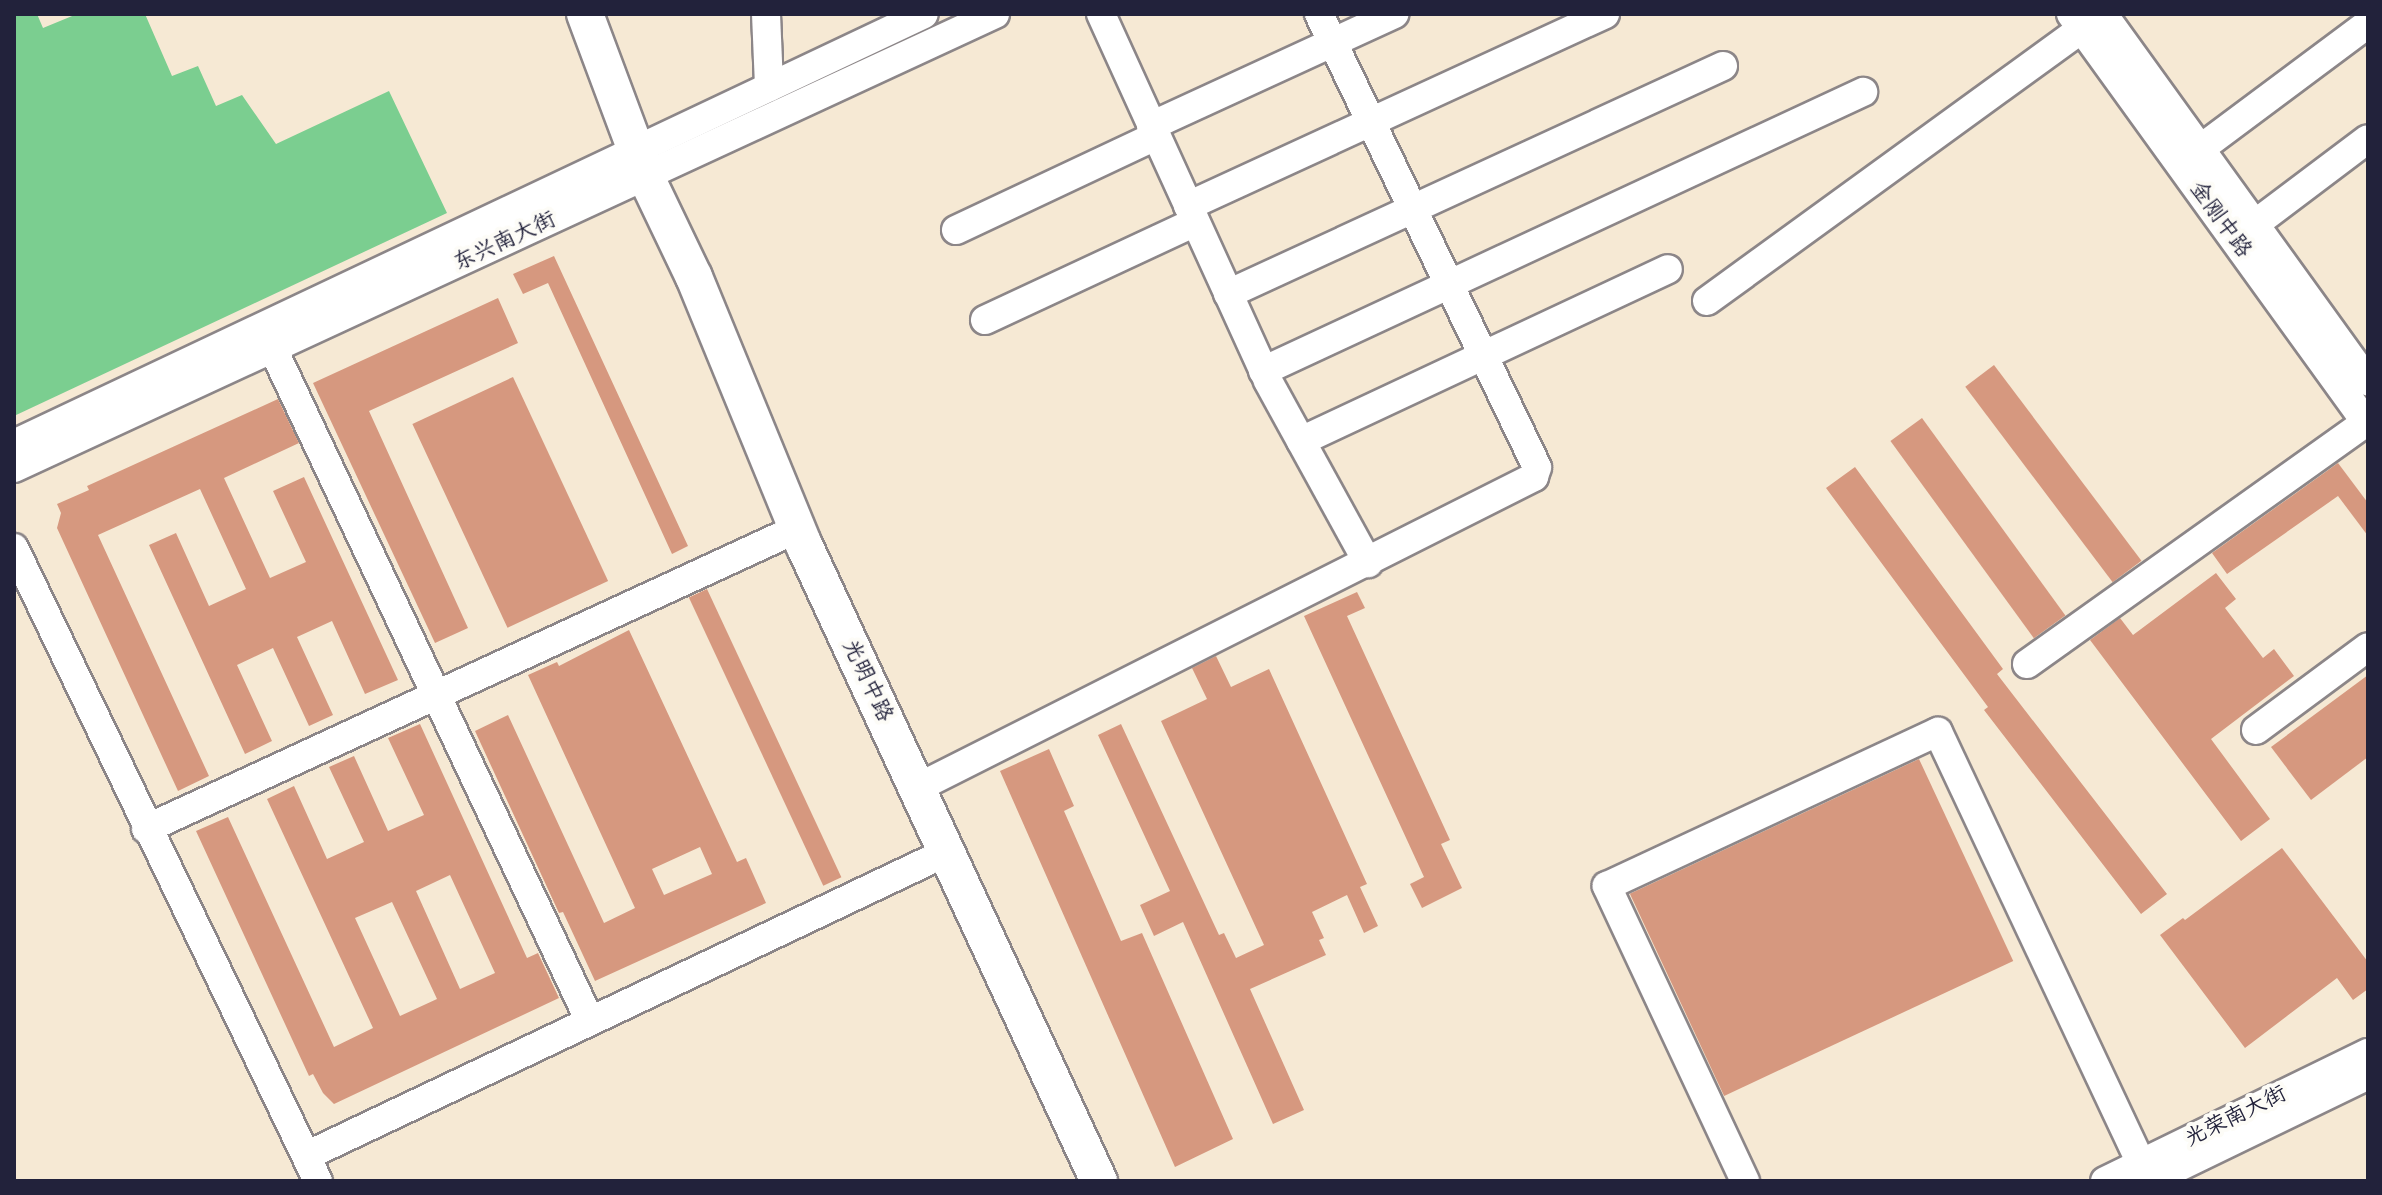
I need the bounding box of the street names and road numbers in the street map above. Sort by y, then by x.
street label: 金刚中路 [2183,177,2257,263]
street label: 东兴南大街 [450,207,560,277]
street label: 光明中路 [836,636,898,726]
street label: 光荣南大街 [2181,1081,2291,1153]

